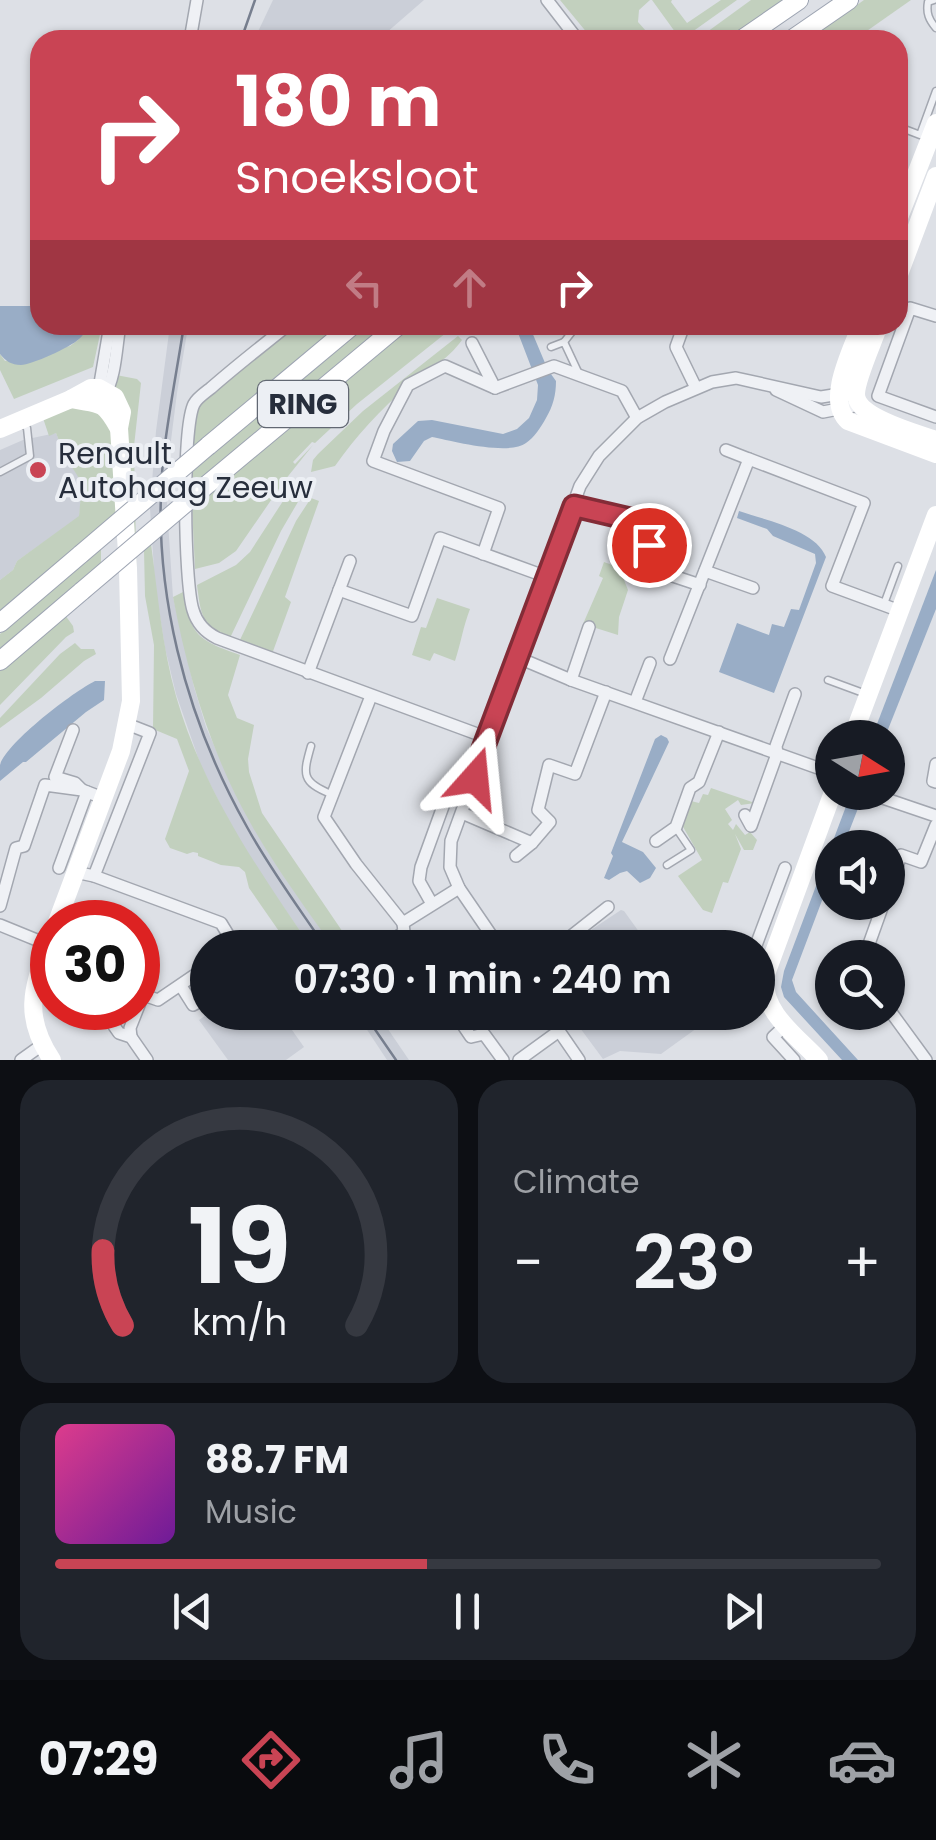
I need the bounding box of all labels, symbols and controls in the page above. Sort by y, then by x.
text: 180 m [235,52,441,151]
icon: right [70,70,200,200]
text: Snoeksloot [235,146,479,209]
icon: left [337,260,392,315]
icon: ahead [442,260,497,315]
icon: right [547,260,602,315]
road number: RING [258,381,348,427]
place label: Renault Autohaag Zeeuw [58,432,313,509]
marker: Renault Autohaag Zeeuw [27,459,49,481]
pin [607,503,692,588]
icon: arrive [622,518,677,573]
north arrow [815,720,905,810]
map controls [815,720,905,1030]
position arrow [423,726,527,830]
button: sound [815,830,905,920]
speed limit sign: 30 [30,900,160,1030]
button: search [815,940,905,1030]
text: 07:30 · 1 min · 240 m [293,953,672,1006]
text: Climate [513,1159,640,1204]
text: 19 [187,1174,291,1319]
text: 23° [633,1210,754,1315]
text: − [513,1224,543,1301]
text: + [843,1224,881,1301]
text: km/h [191,1297,287,1348]
text: 88.7 FM [205,1433,349,1486]
text: Music [205,1489,297,1534]
icon: previous [165,1584,220,1639]
icon: pause [440,1584,495,1639]
icon: next [716,1584,771,1639]
icon: directions [236,1725,306,1795]
icon: music [384,1725,454,1795]
icon: phone [532,1725,602,1795]
icon: climate [679,1725,749,1795]
icon: car [827,1725,897,1795]
text: 07:29 [39,1728,158,1791]

